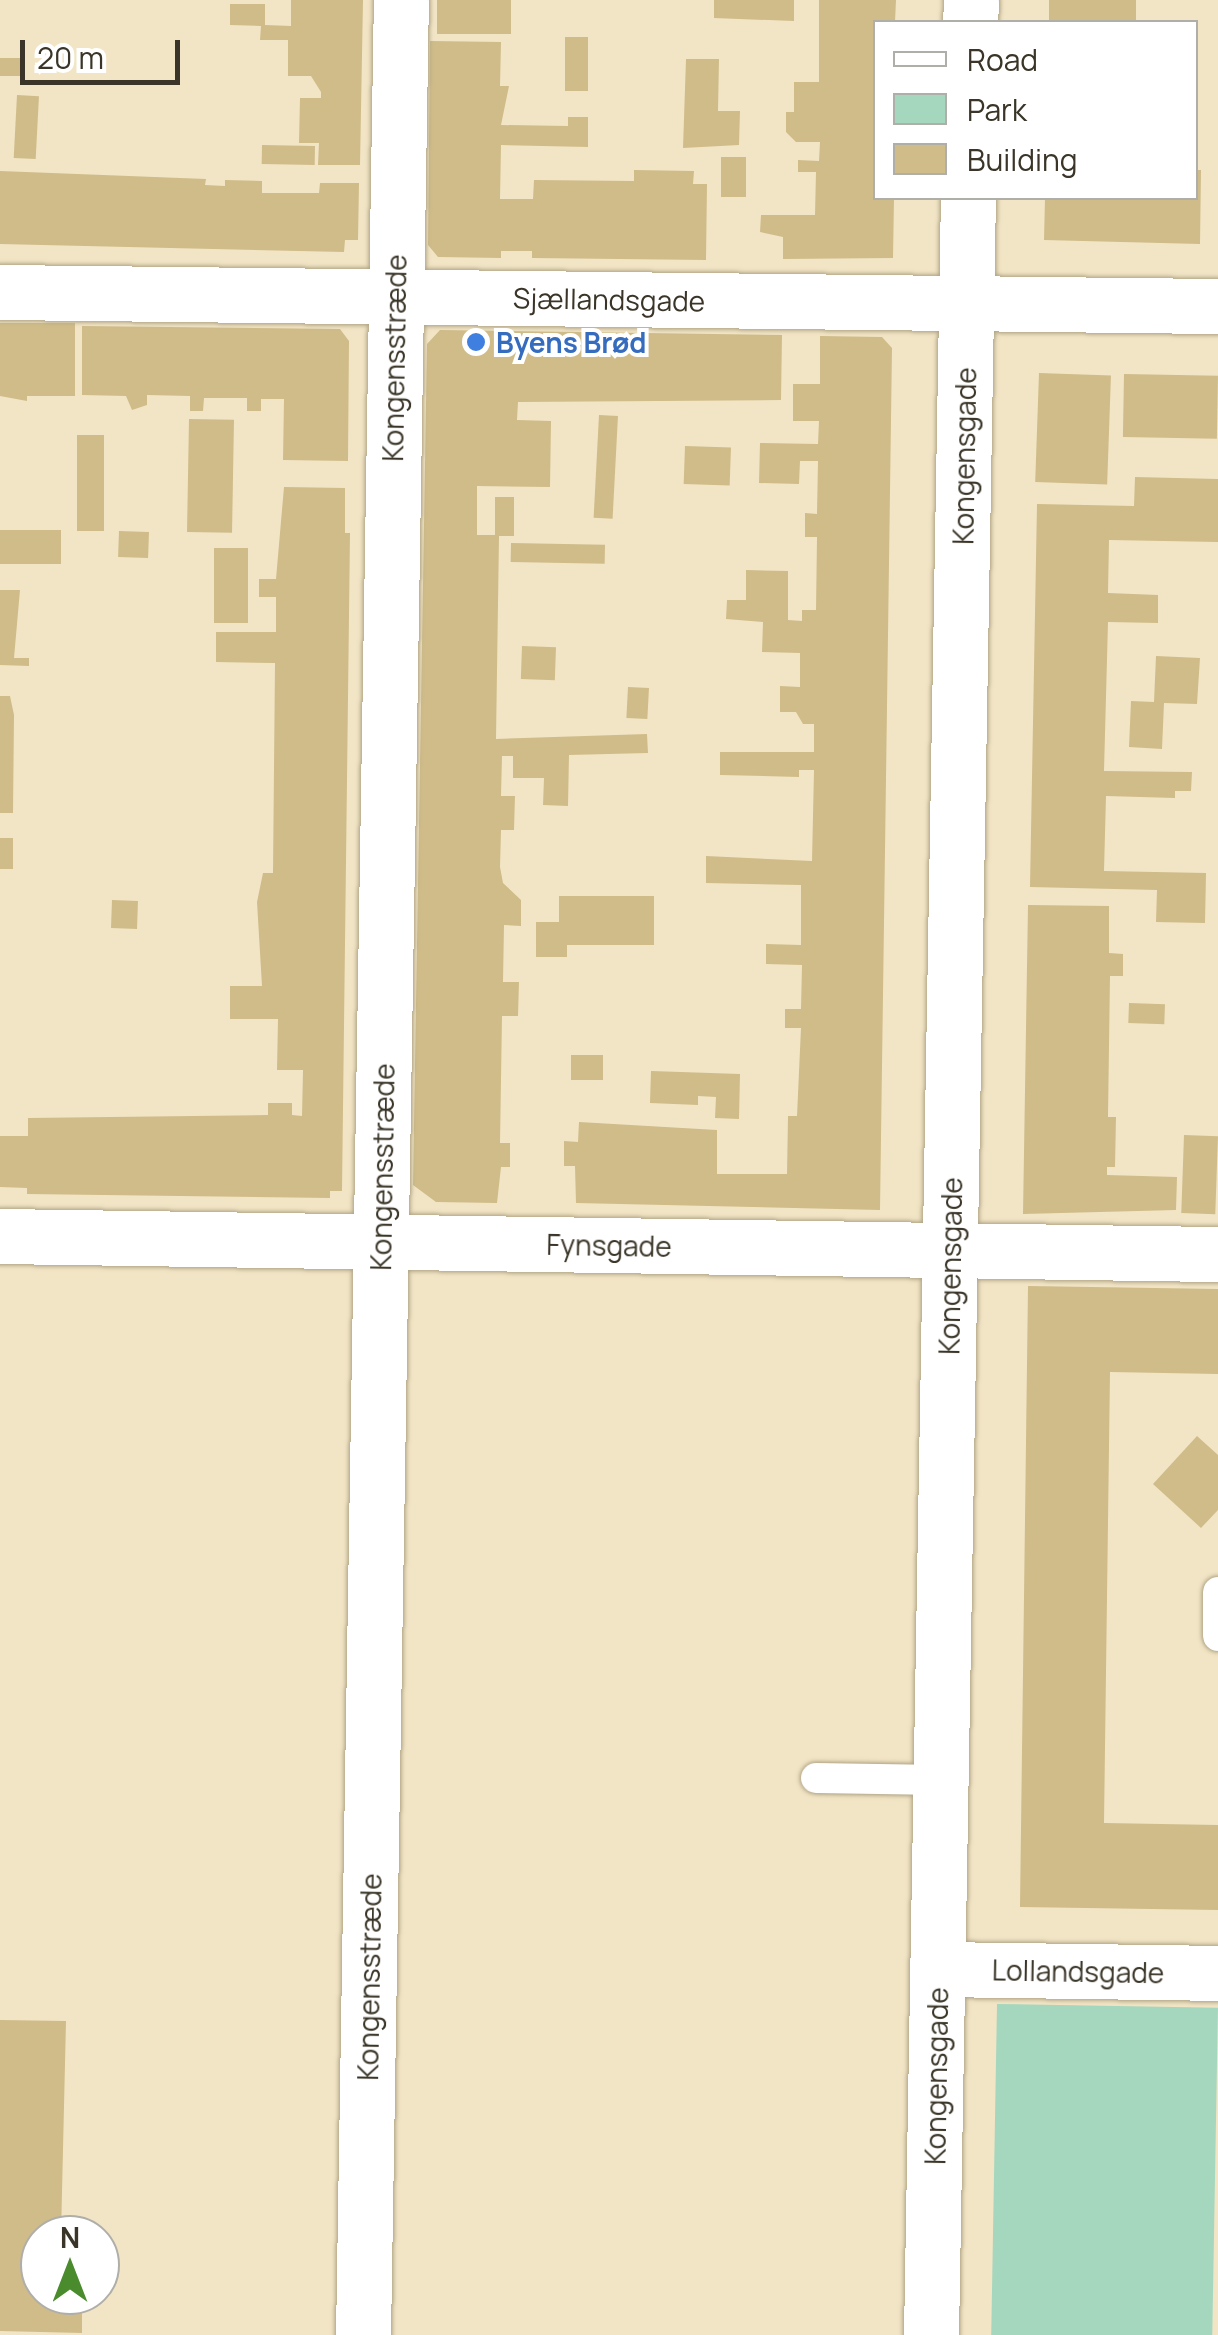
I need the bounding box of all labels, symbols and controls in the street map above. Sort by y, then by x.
scale bar [25,20,185,82]
legend [873,20,1198,200]
text: 20 m [37,37,104,78]
text: Road [967,39,1038,80]
text: Park [967,89,1027,130]
text: Building [967,139,1078,180]
street label: Kongensstræde [375,254,413,462]
street label: Sjællandsgade [513,281,705,317]
place label: Byens Brød [496,325,647,359]
marker: Byens Brød [465,331,487,353]
street label: Kongensgade [946,367,982,545]
street label: Kongensstræde [363,1063,401,1271]
street label: Kongensgade [932,1177,968,1355]
street label: Fynsgade [546,1227,672,1263]
street label: Kongensstræde [350,1873,388,2081]
street label: Lollandsgade [992,1953,1164,1989]
street label: Kongensgade [918,1987,954,2165]
north arrow [20,2215,120,2315]
text: N [60,2218,80,2256]

